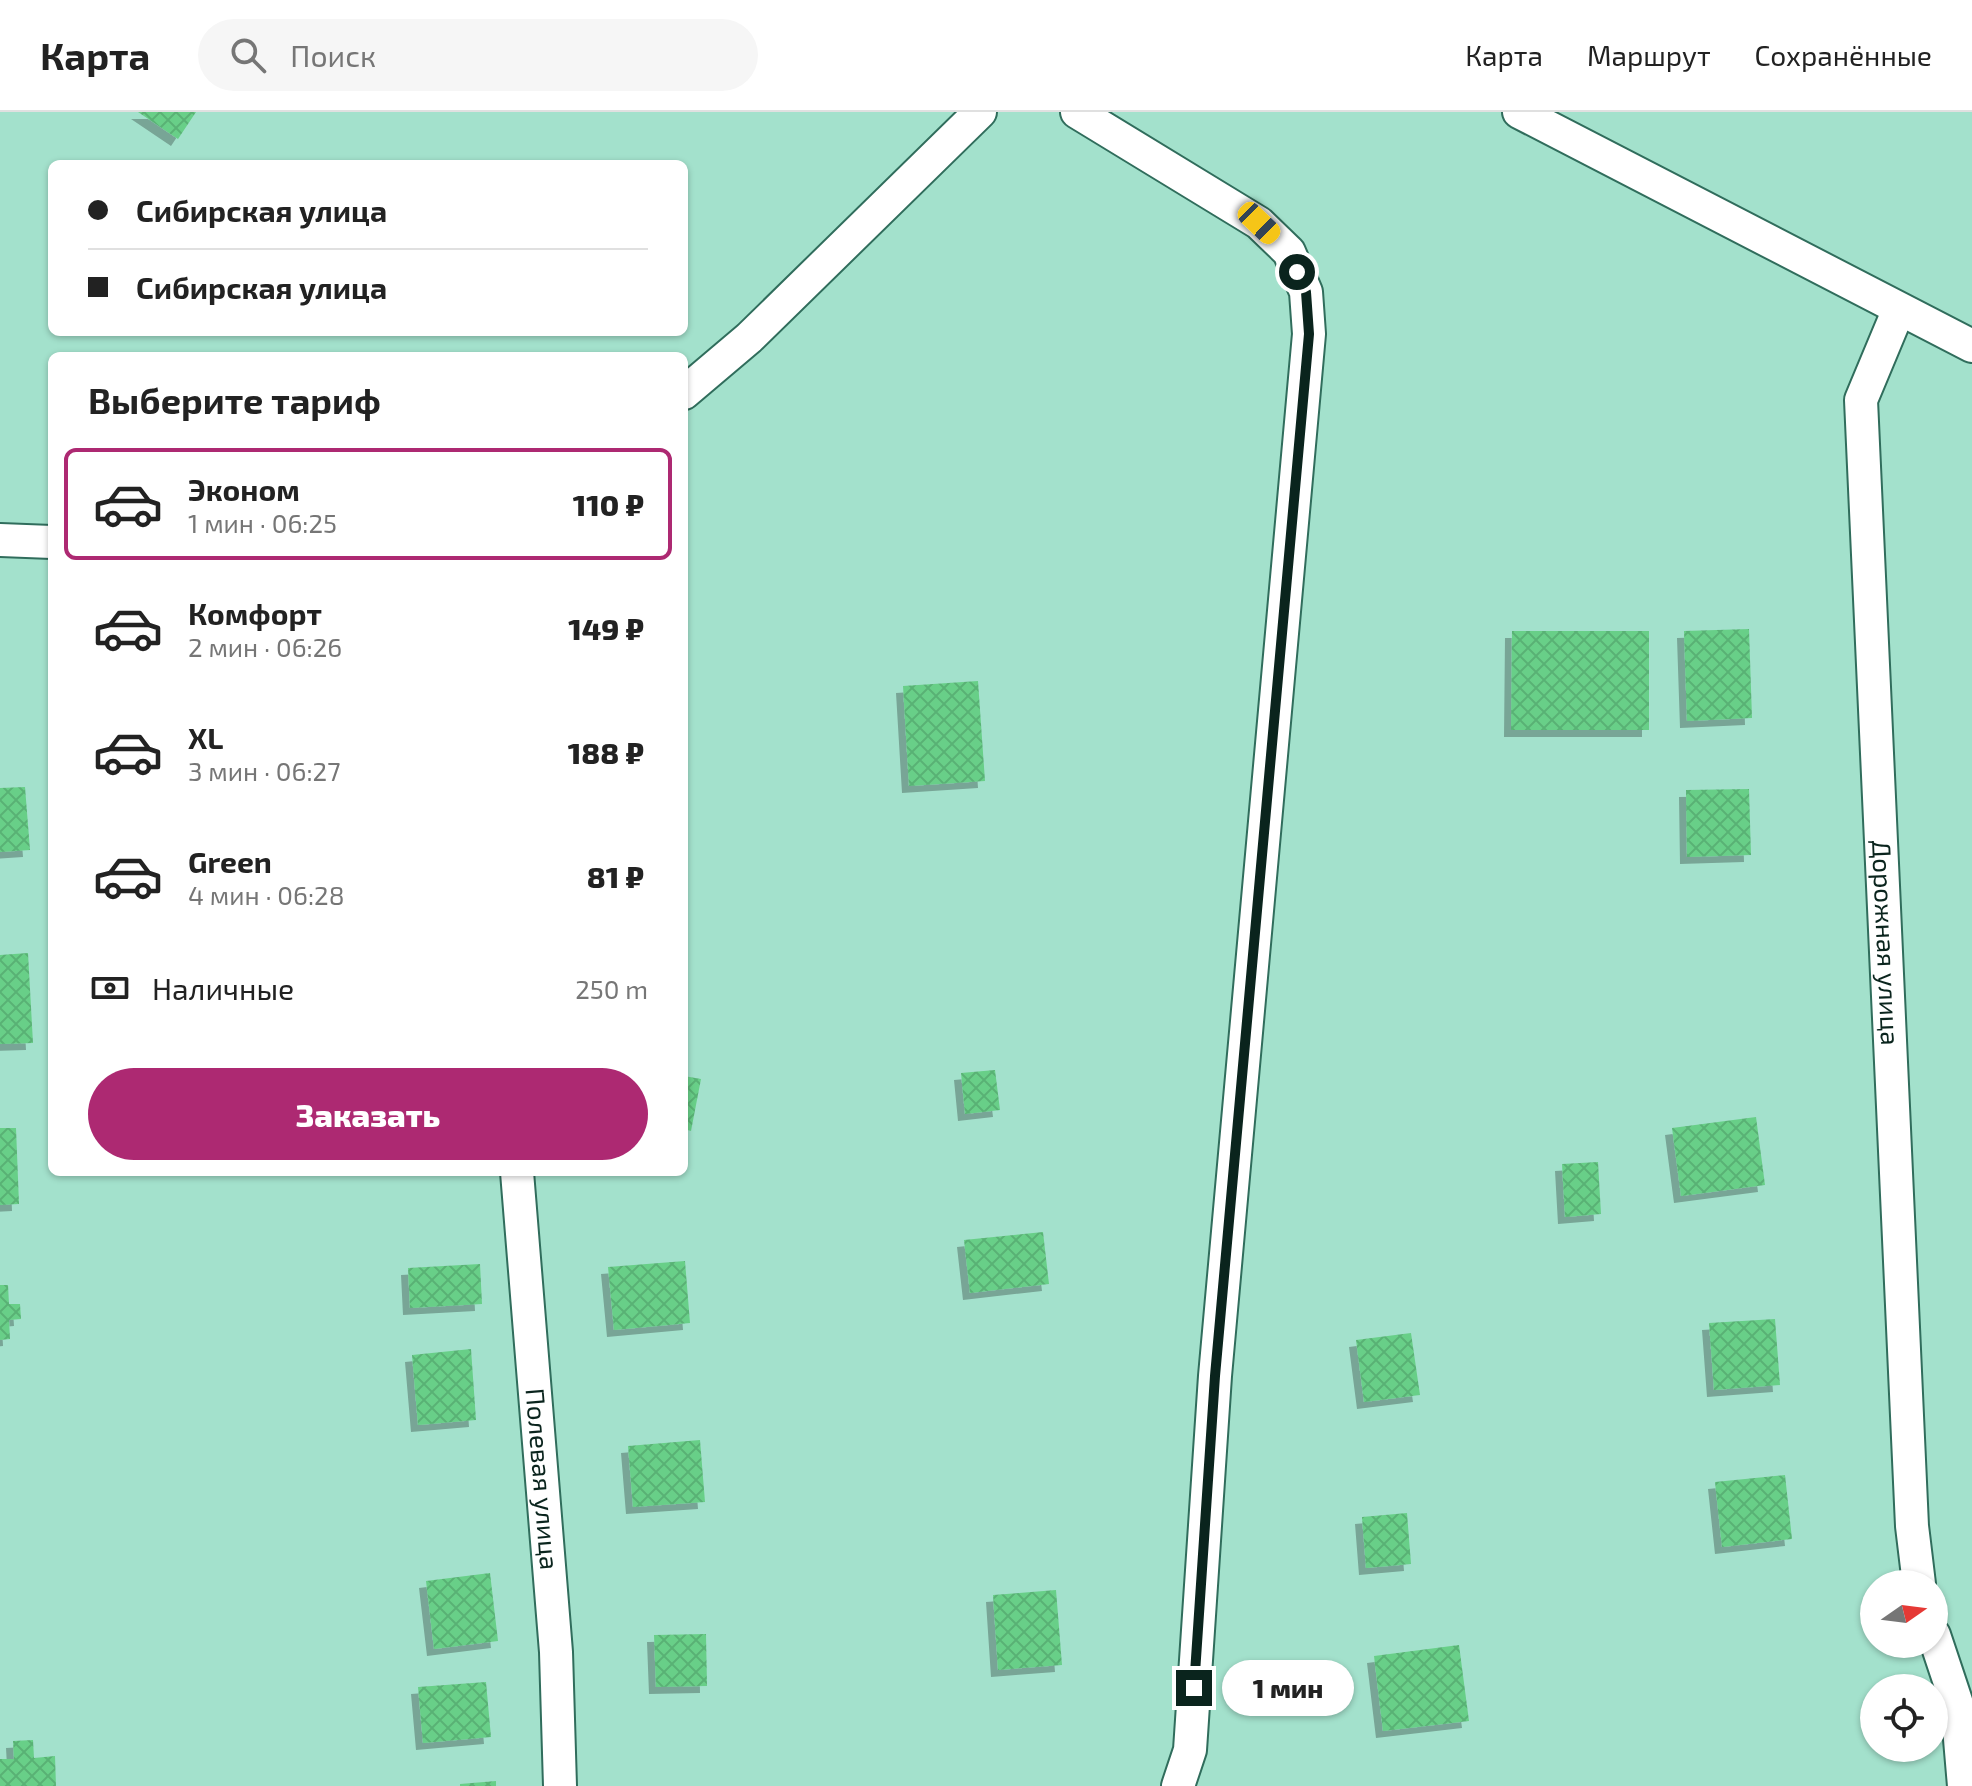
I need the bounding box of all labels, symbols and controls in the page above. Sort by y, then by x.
search box [198,19,758,91]
text: Карта [40,32,150,78]
icon: search [226,33,270,77]
text: Поиск [290,37,376,73]
text: Карта [1465,38,1543,72]
text: Маршрут [1587,38,1711,72]
text: Сохранённые [1755,38,1932,72]
text: Сибирская улица [136,192,387,228]
car [1233,198,1285,248]
route start [1279,254,1315,290]
text: Сибирская улица [136,269,387,305]
text: Выберите тариф [88,378,381,421]
icon: car [92,468,164,540]
text: Эконом [188,471,300,507]
text: 110 ₽ [573,486,644,522]
text: 1 мин · 06:25 [188,507,337,538]
icon: car [92,592,164,664]
text: Комфорт [188,595,322,631]
text: 149 ₽ [568,610,644,646]
text: 2 мин · 06:26 [188,631,342,662]
icon: car [92,716,164,788]
text: XL [188,719,223,755]
text: 188 ₽ [568,734,644,770]
text: 3 мин · 06:27 [188,755,340,786]
street label: Дорожная улица [1867,839,1907,1046]
icon: car [92,840,164,912]
text: Green [188,843,272,879]
text: 81 ₽ [587,858,644,894]
text: 4 мин · 06:28 [188,879,344,910]
icon: cash [88,966,132,1010]
text: Наличные [152,970,294,1006]
text: 250 m [575,973,648,1004]
button: Заказать [88,1068,648,1160]
street label: Полевая улица [521,1387,566,1571]
north arrow [1860,1570,1948,1658]
map controls [1860,1570,1948,1762]
callout: 1 мин [1222,1660,1354,1716]
route end [1176,1670,1212,1706]
text: 1 мин [1253,1672,1323,1703]
button: locate [1860,1674,1948,1762]

